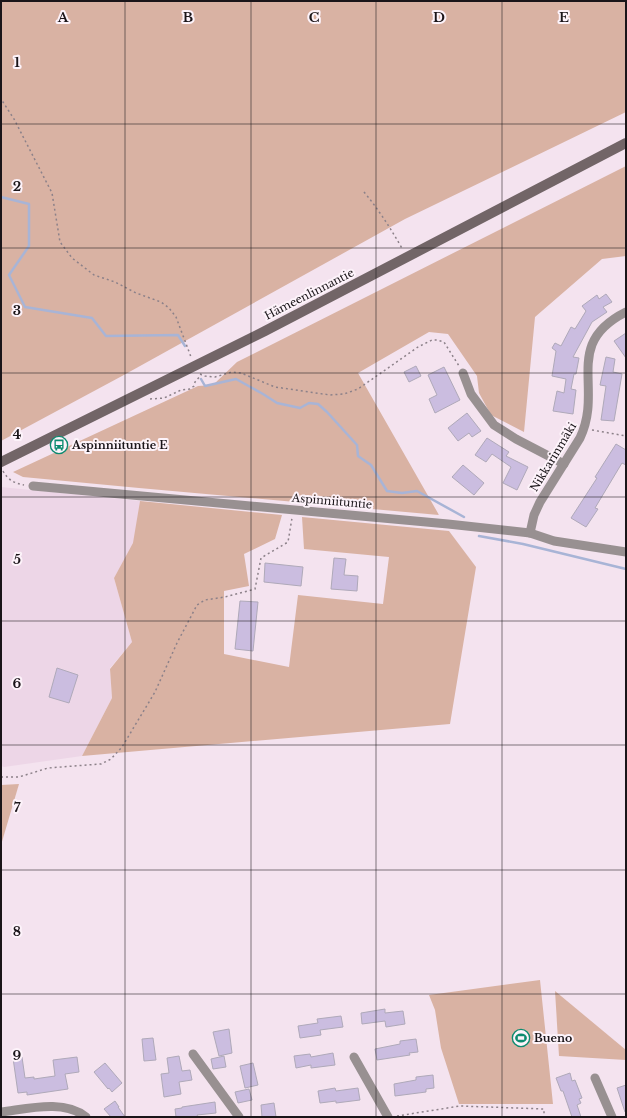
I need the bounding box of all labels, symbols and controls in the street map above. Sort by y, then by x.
text: A [57,9,69,26]
text: B [183,9,193,26]
text: C [309,9,320,26]
text: D [433,9,445,26]
text: E [559,9,569,26]
text: 1 [14,54,20,71]
text: 2 [13,178,21,195]
street label: Hämeenlinnantie [262,265,356,323]
text: 3 [13,302,21,319]
street label: Nikkarinmäki [527,420,579,494]
text: 4 [13,426,22,443]
bus stop icon: Aspinniituntie E [49,435,69,455]
place label: Aspinniituntie E [71,438,168,452]
street label: Aspinniituntie [290,490,373,511]
text: 5 [13,551,21,568]
text: 6 [13,675,22,692]
text: 7 [14,799,21,816]
text: 8 [13,923,21,940]
sports icon: Bueno [511,1028,531,1048]
place label: Bueno [534,1031,572,1045]
text: 9 [13,1047,22,1064]

